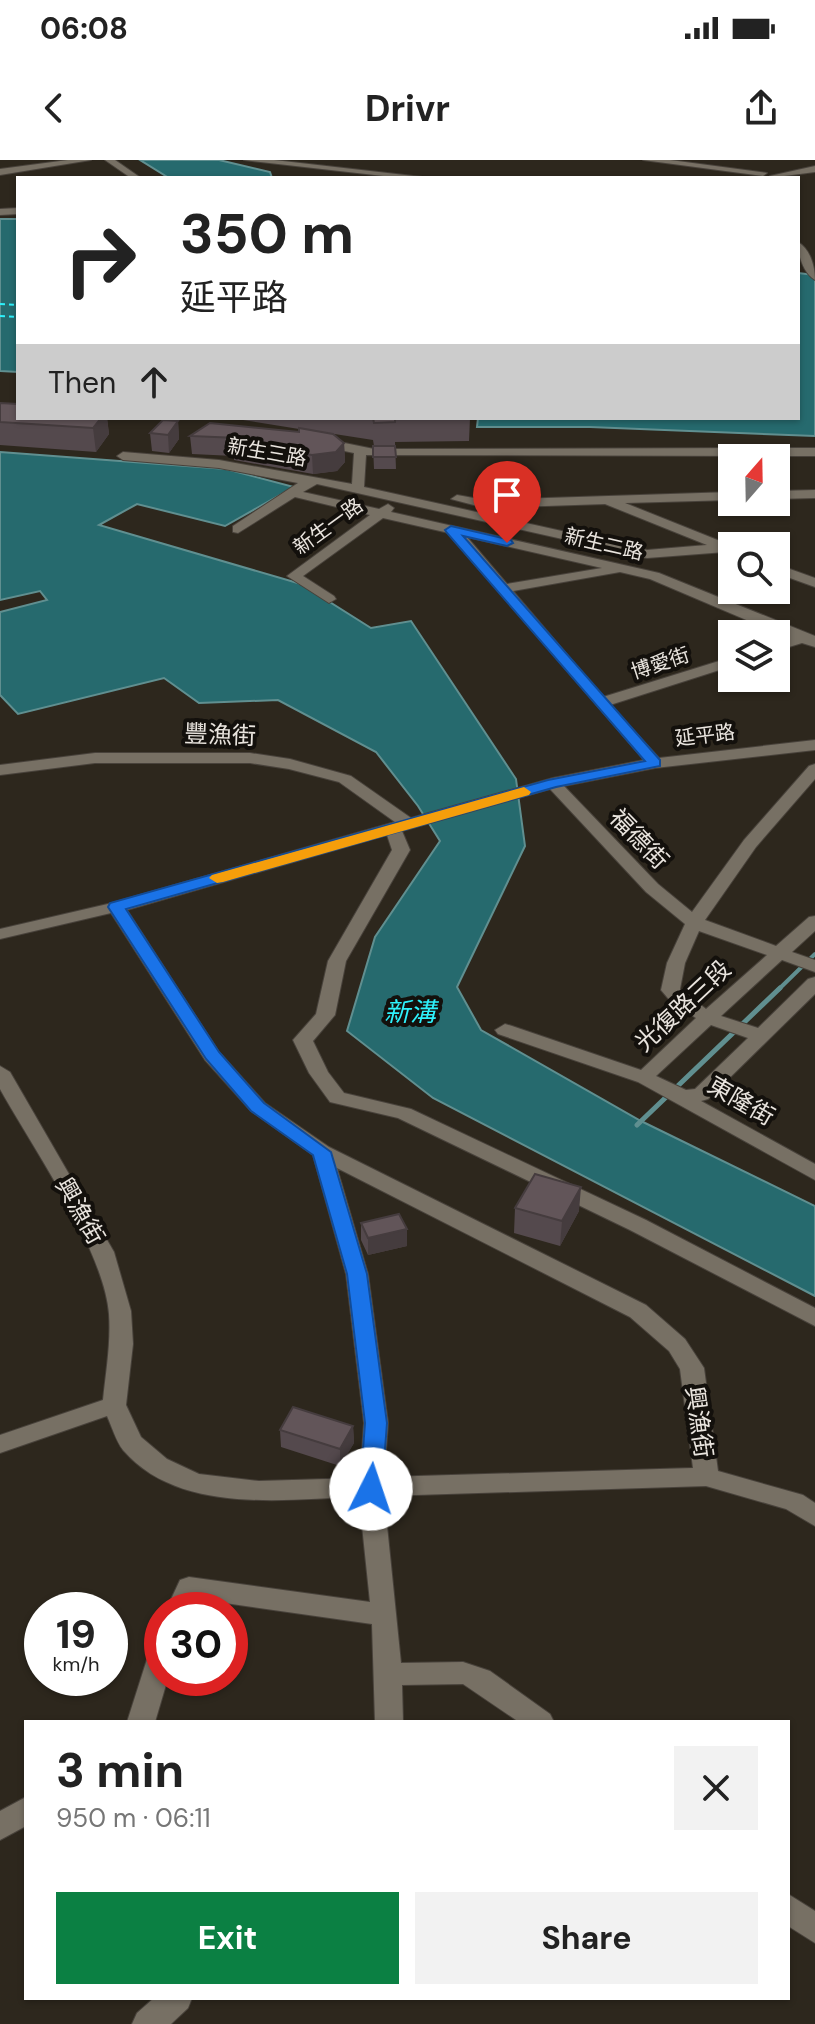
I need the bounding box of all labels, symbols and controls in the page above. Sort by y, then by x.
text: 06:08 [40,9,128,48]
text: Drivr [365,85,450,132]
icon: back [32,86,76,130]
icon: share [739,86,783,130]
text: 350 m [180,197,354,270]
icon: right [48,208,152,312]
text: 延平路 [180,274,288,321]
icon: ahead [132,360,176,404]
text: Then [48,363,116,402]
street label: 新生三路 [225,432,309,472]
north arrow [718,444,790,516]
map controls [718,444,790,692]
pin [473,461,541,543]
icon: arrive [485,473,529,517]
street label: 新生一路 [288,492,368,560]
street label: 新生二路 [562,522,646,566]
button: search [718,532,790,604]
button: layers [718,620,790,692]
street label: 博愛街 [627,641,693,685]
street label: 豐漁街 [183,718,257,751]
street label: 延平路 [674,718,736,752]
street label: 福德街 [603,802,676,875]
street label: 光復路三段 [628,953,737,1058]
water label: 新溝 [384,995,440,1029]
street label: 東隆街 [702,1069,780,1132]
street label: 興漁街 [49,1172,112,1250]
street label: 興漁街 [679,1384,720,1460]
position arrow [329,1447,413,1531]
speed limit sign: 30 [144,1592,248,1696]
text: 19 [56,1608,96,1660]
text: km/h [52,1651,100,1677]
text: 3 min [56,1739,184,1802]
button: close [674,1746,758,1830]
text: 950 m · 06:11 [56,1801,211,1835]
button: Exit [56,1892,399,1984]
button: Share [415,1892,758,1984]

